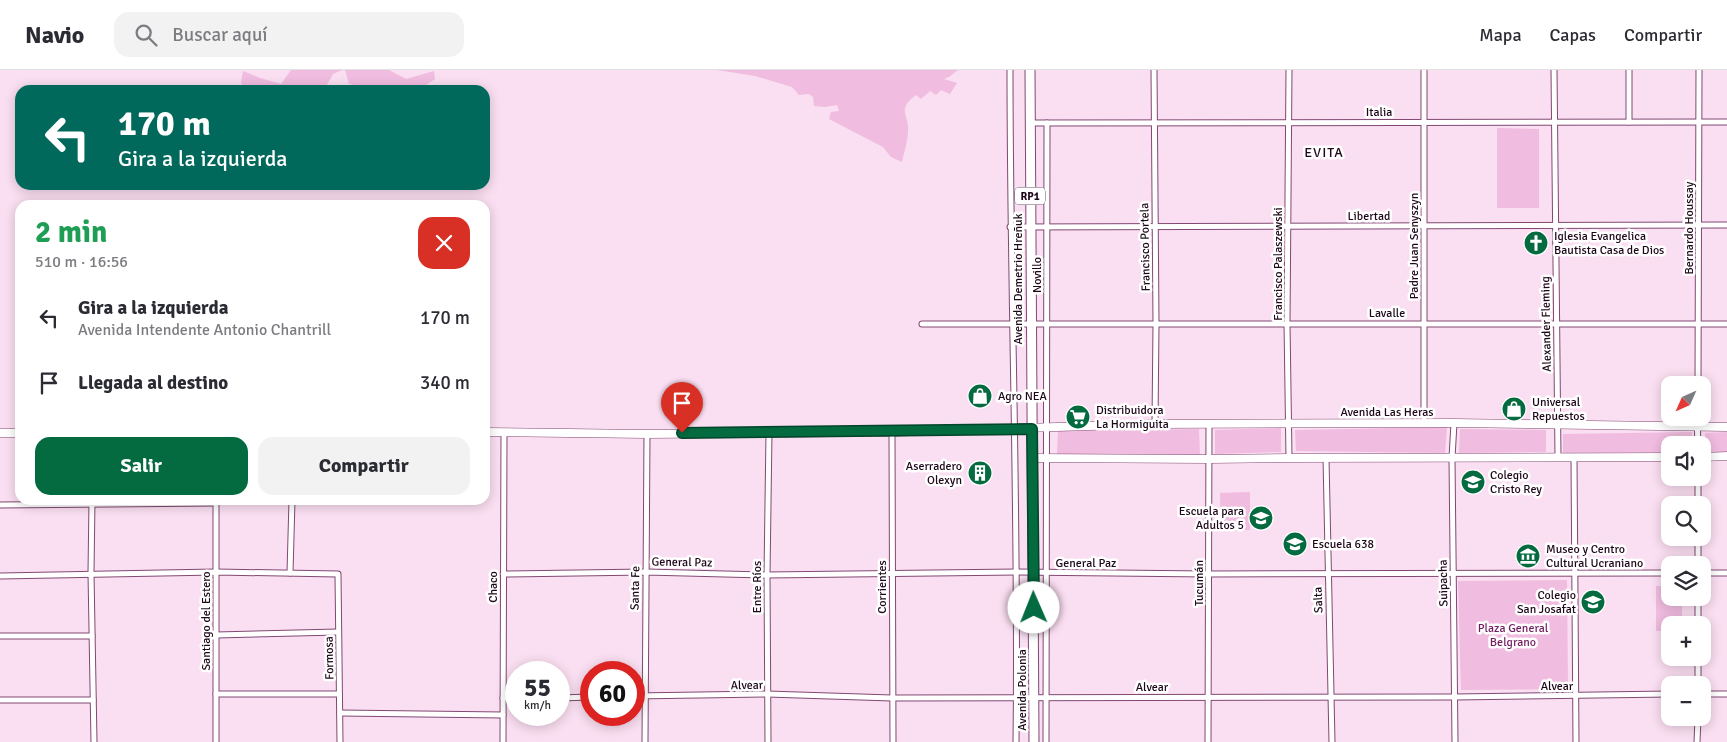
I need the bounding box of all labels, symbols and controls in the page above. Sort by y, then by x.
search box [114,12,464,57]
text: Navio [25,20,84,50]
icon: search [132,21,160,49]
text: Buscar aquí [172,23,267,47]
text: Mapa [1479,24,1522,46]
text: Capas [1550,24,1596,46]
text: Compartir [1624,24,1702,46]
text: 170 m [118,102,211,145]
icon: left [35,105,100,170]
street label: Italia [1366,105,1392,120]
district label: EVITA [1304,144,1344,161]
text: Gira a la izquierda [118,145,287,172]
street label: Bernardo Houssay [1682,181,1697,274]
road number: RP1 [1015,188,1045,204]
street label: Padre Juan Senyszyn [1407,193,1422,299]
street label: Francisco Portela [1137,202,1154,292]
street label: Francisco Palaszewski [1271,207,1286,321]
street label: Libertad [1348,209,1390,224]
street label: Avenida Demetrio Hreñuk [1011,213,1026,345]
text: 2 min [35,214,107,251]
button: close [418,217,470,269]
place label: Iglesia Evangelica Bautista Casa de Dios [1554,229,1664,258]
church icon: Iglesia Evangelica Bautista Casa de Dios [1523,230,1549,256]
text: 510 m · 16:56 [35,252,128,272]
street label: Novillo [1030,257,1045,293]
street label: Alexander Fleming [1538,276,1555,372]
text: Gira a la izquierda [78,296,228,320]
icon: left [35,304,63,332]
text: 170 m [420,306,470,330]
street label: Lavalle [1369,306,1405,321]
text: Avenida Intendente Antonio Chantrill [78,320,331,340]
icon: arrive [35,369,63,397]
text: Llegada al destino [78,371,228,395]
text: 340 m [420,371,470,395]
north arrow [1661,376,1711,426]
map controls [1661,376,1711,726]
pin [661,382,703,433]
shop icon: Agro NEA [967,383,993,409]
icon: arrive [668,389,696,417]
place label: Agro NEA [998,389,1048,404]
place label: Universal Repuestos [1532,395,1585,424]
shop icon: Universal Repuestos [1501,396,1527,422]
place label: Distribuidora La Hormiguita [1096,403,1169,432]
supermarket icon: Distribuidora La Hormiguita [1065,404,1091,430]
street label: Avenida Las Heras [1340,405,1434,420]
button: sound [1661,436,1711,486]
button: Salir [35,437,248,495]
button: Compartir [258,437,470,495]
place label: Aserradero Olexyn [906,459,962,488]
building icon: Aserradero Olexyn [967,460,993,486]
place label: Colegio Cristo Rey [1490,468,1542,497]
school or university icon: Colegio Cristo Rey [1460,469,1486,495]
button: search [1661,496,1711,546]
place label: Escuela para Adultos 5 [1179,504,1244,533]
school or university icon: Escuela para Adultos 5 [1248,505,1274,531]
school or university icon: Escuela 638 [1282,531,1308,557]
place label: Escuela 638 [1312,537,1374,552]
place label: Museo y Centro Cultural Ucraniano [1546,542,1643,571]
museum icon: Museo y Centro Cultural Ucraniano [1515,543,1541,569]
street label: General Paz [651,554,713,571]
street label: General Paz [1056,556,1116,571]
button: layers [1661,556,1711,606]
street label: Suipacha [1436,559,1451,607]
street label: Corrientes [875,560,890,614]
street label: Tucumán [1192,560,1207,606]
street label: Entre Ríos [750,561,765,613]
street label: Santa Fe [628,566,643,610]
street label: Santiago del Estero [199,571,214,671]
street label: Chaco [486,571,501,603]
position arrow [1007,581,1059,633]
street label: Salta [1311,587,1326,613]
place label: Colegio San Josafat [1517,588,1576,617]
school or university icon: Colegio San Josafat [1580,589,1606,615]
button: + [1661,616,1711,666]
park label: Plaza General Belgrano [1478,621,1549,650]
street label: Formosa [322,636,337,680]
street label: Avenida Polonia [1015,649,1030,731]
speed limit sign: 60 [580,661,645,726]
text: 55 [524,672,551,703]
button: − [1661,676,1711,726]
street label: Alvear [731,678,764,693]
street label: Alvear [1541,679,1574,694]
street label: Alvear [1136,680,1169,695]
text: km/h [524,698,551,713]

